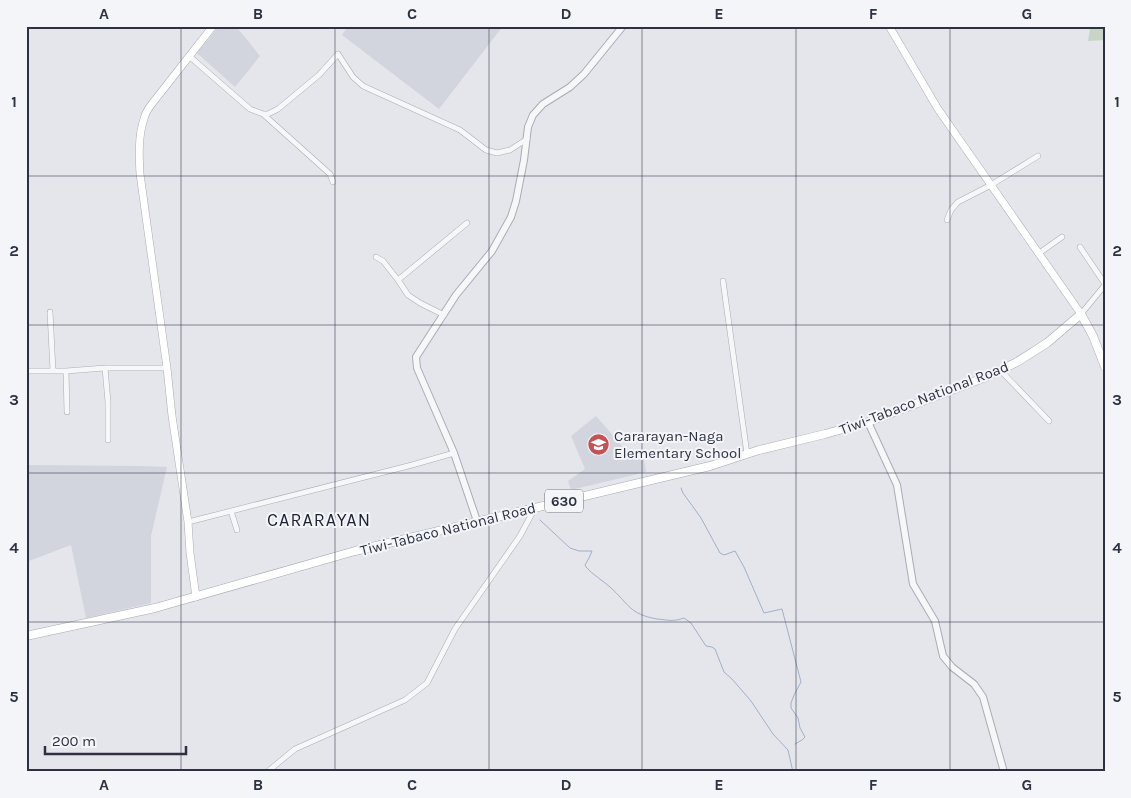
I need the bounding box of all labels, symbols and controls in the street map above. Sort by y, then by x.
text: A [99,4,109,23]
text: B [253,4,263,23]
text: C [407,4,417,23]
text: D [561,4,572,23]
text: E [714,4,724,23]
text: F [869,4,878,23]
text: G [1022,4,1032,23]
text: 1 [11,92,17,111]
text: 1 [1114,92,1120,111]
text: 2 [9,241,19,260]
text: 2 [1112,241,1122,260]
street label: Tiwi-Tabaco National Road [837,357,1011,439]
text: 3 [9,390,19,409]
text: 3 [1112,390,1122,409]
place label: Cararayan-Naga Elementary School [614,427,741,462]
school or university icon: Cararayan-Naga Elementary School [586,433,610,457]
road number: 630 [545,490,583,512]
street label: Tiwi-Tabaco National Road [358,498,538,560]
district label: CARARAYAN [267,509,371,531]
text: 4 [9,538,19,557]
text: 4 [1112,538,1122,557]
text: 5 [9,687,19,706]
text: 5 [1112,687,1122,706]
scale bar [45,723,186,755]
text: 200 m [52,732,96,750]
text: A [99,775,109,794]
text: B [253,775,263,794]
text: C [407,775,417,794]
text: D [561,775,572,794]
text: E [714,775,724,794]
text: F [869,775,878,794]
text: G [1022,775,1032,794]

